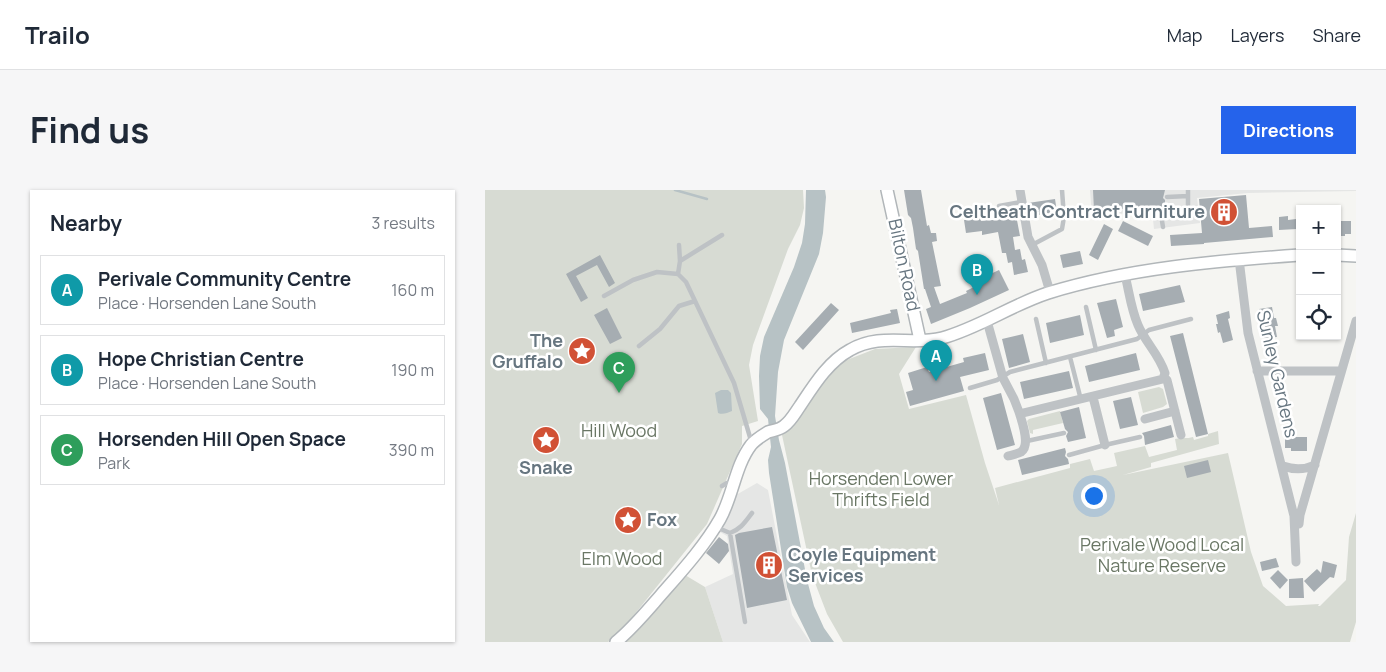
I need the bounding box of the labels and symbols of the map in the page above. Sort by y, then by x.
building icon: Celtheath Contract Furniture [1209,197,1239,227]
place label: Celtheath Contract Furniture [949,199,1205,223]
street label: Bilton Road [883,216,926,313]
pin: B [961,254,993,295]
street label: Sunley Gardens [1252,308,1304,440]
place label: The Gruffalo [492,328,563,373]
place icon: The Gruffalo [567,336,597,366]
pin: A [920,340,952,381]
pin: C [603,352,635,393]
park label: Hill Wood [581,418,657,442]
place icon: Snake [531,425,561,455]
place label: Snake [519,455,573,479]
park label: Horsenden Lower Thrifts Field [809,466,954,511]
your location [1081,483,1107,509]
place icon: Fox [613,505,643,535]
place label: Fox [647,507,677,531]
park label: Perivale Wood Local Nature Reserve [1080,532,1244,577]
place label: Coyle Equipment Services [788,542,936,587]
park label: Elm Wood [581,546,663,570]
building icon: Coyle Equipment Services [754,550,784,580]

